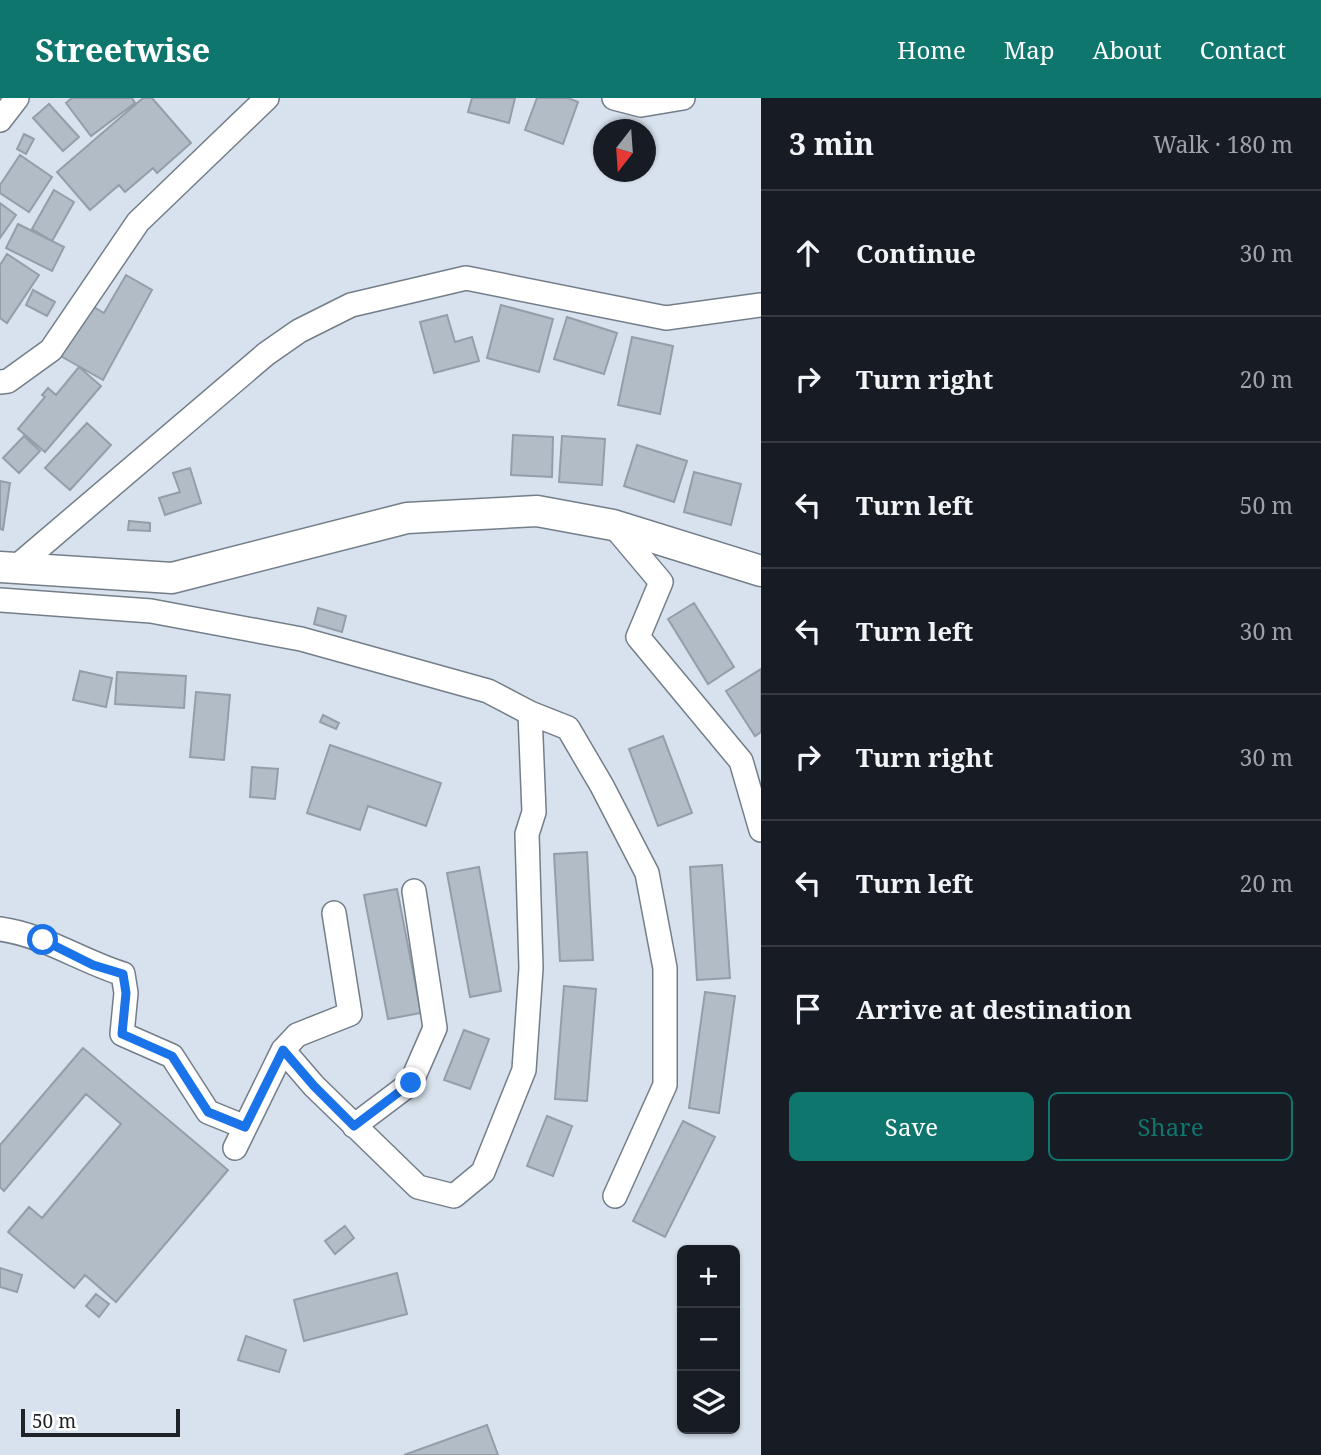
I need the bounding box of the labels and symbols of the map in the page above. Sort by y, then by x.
north arrow [593,119,656,182]
route start [27,924,58,955]
route end [395,1067,426,1098]
scale bar [21,1406,180,1438]

